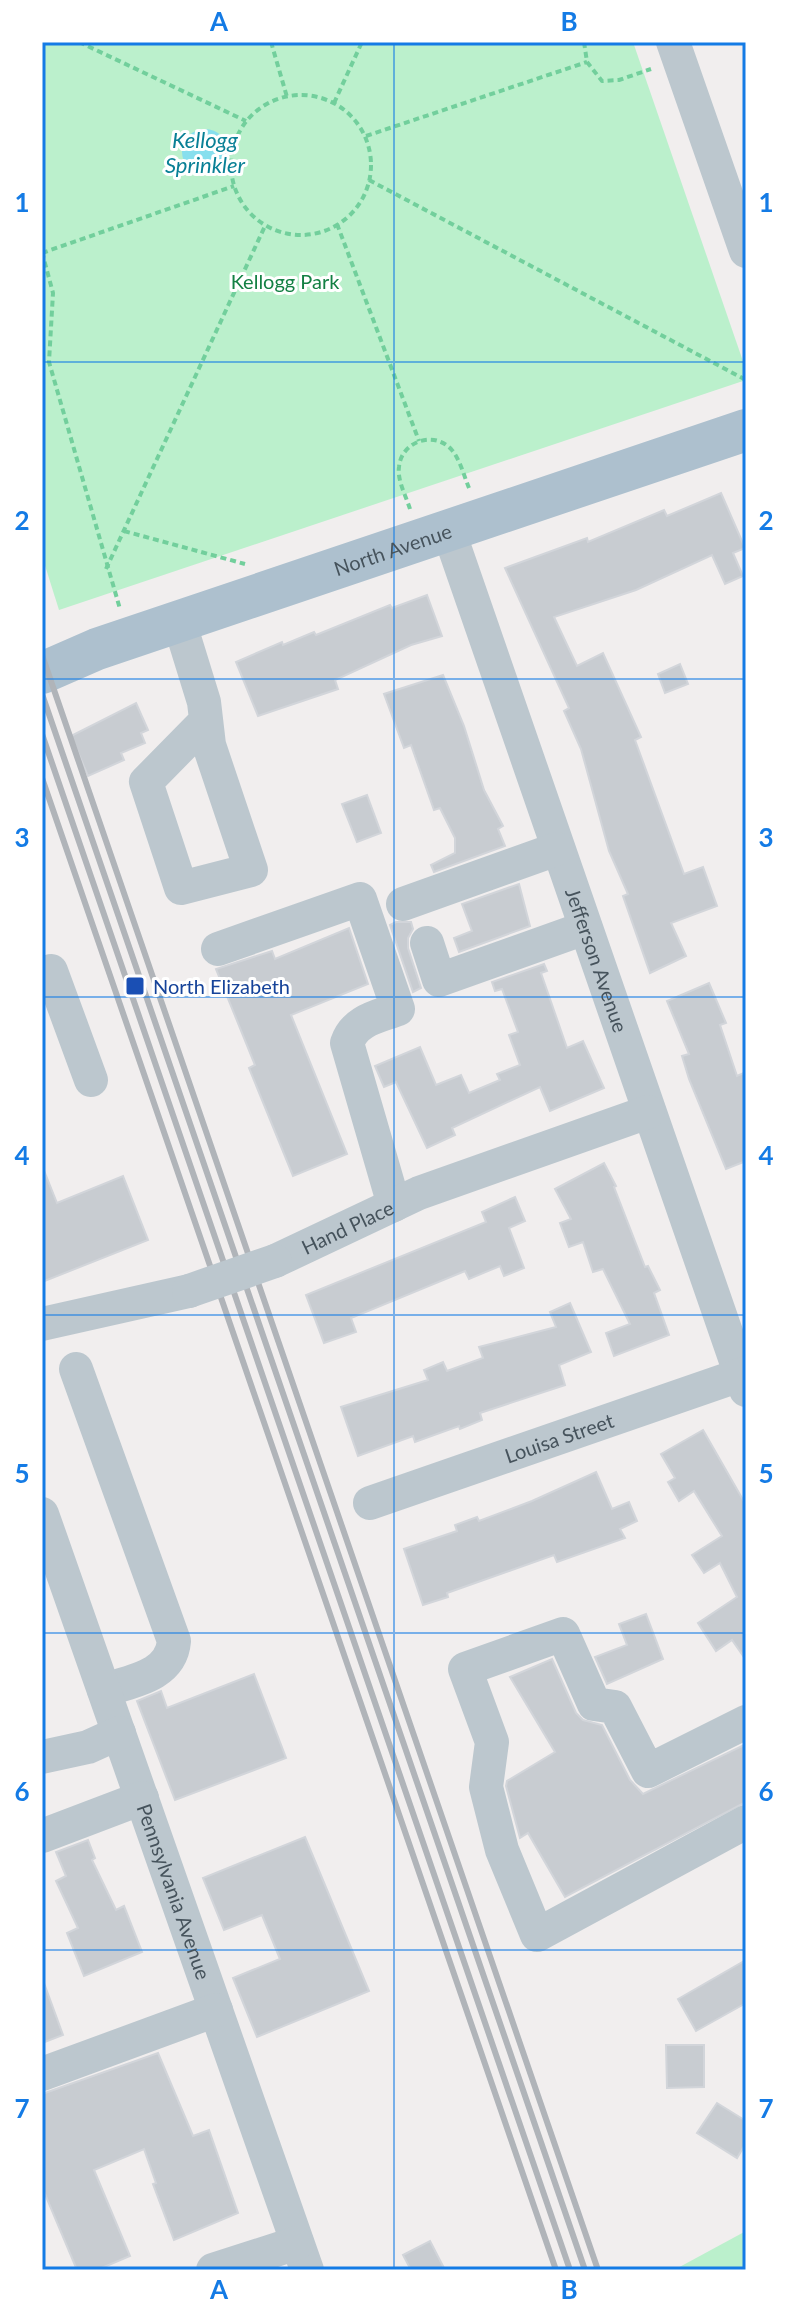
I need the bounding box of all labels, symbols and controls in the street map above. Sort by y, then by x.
text: A [209,5,229,37]
text: B [560,5,578,37]
water label: Kellogg Sprinkler [165,126,246,178]
text: 1 [14,186,30,218]
text: 1 [758,186,774,218]
park label: Kellogg Park [231,269,340,293]
text: 2 [14,504,30,536]
text: 2 [758,504,774,536]
street label: North Avenue [331,518,455,580]
text: 3 [14,821,30,853]
text: 3 [758,821,774,853]
street label: Jefferson Avenue [561,885,633,1035]
place label: North Elizabeth [153,974,290,998]
marker: North Elizabeth [124,975,146,997]
text: 4 [14,1139,30,1171]
text: 4 [758,1139,774,1171]
street label: Hand Place [297,1195,397,1259]
street label: Louisa Street [502,1408,616,1467]
text: 5 [14,1457,30,1489]
text: 5 [758,1457,774,1489]
text: 6 [14,1775,30,1807]
text: 6 [758,1775,774,1807]
street label: Pennsylvania Avenue [132,1800,216,1983]
text: 7 [14,2092,30,2124]
text: 7 [758,2092,774,2124]
text: A [209,2273,229,2305]
text: B [560,2273,578,2305]

